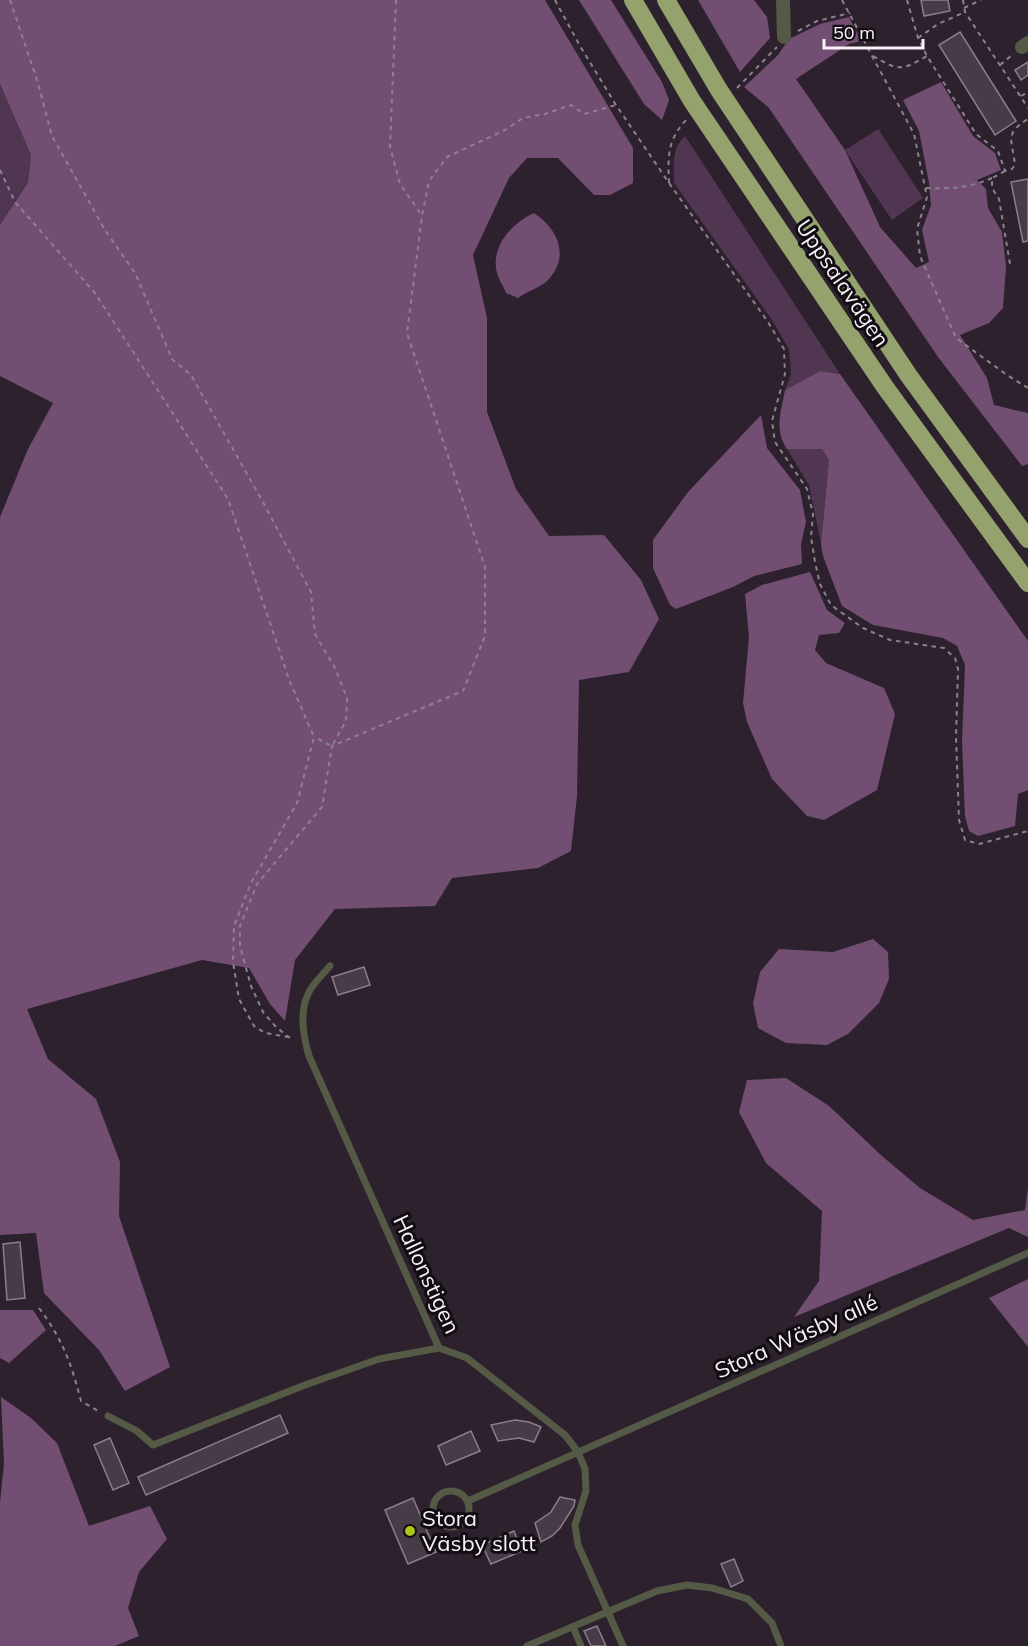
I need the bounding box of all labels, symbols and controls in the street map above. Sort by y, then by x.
scale bar [824,12,923,50]
text: 50 m [833,21,875,44]
street label: Uppsalavägen [790,214,896,352]
street label: Hallonstigen [387,1210,467,1338]
street label: Stora Wäsby allé [710,1288,882,1384]
place label: Stora Väsby slott [422,1504,536,1557]
marker: Stora Väsby slott [403,1524,417,1538]

